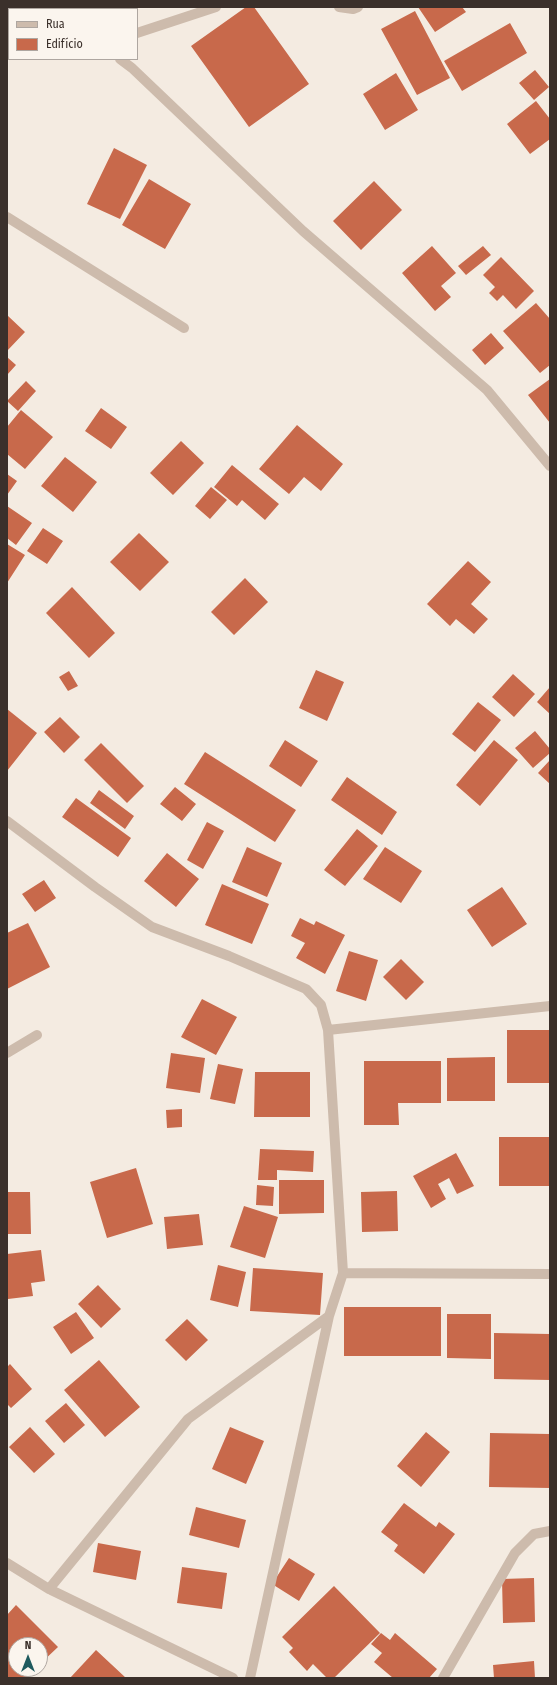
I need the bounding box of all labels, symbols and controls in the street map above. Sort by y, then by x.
legend [8,8,138,60]
text: Rua [46,17,65,31]
text: Edifício [46,37,83,51]
north arrow [8,1637,48,1677]
text: N [25,1639,31,1652]

